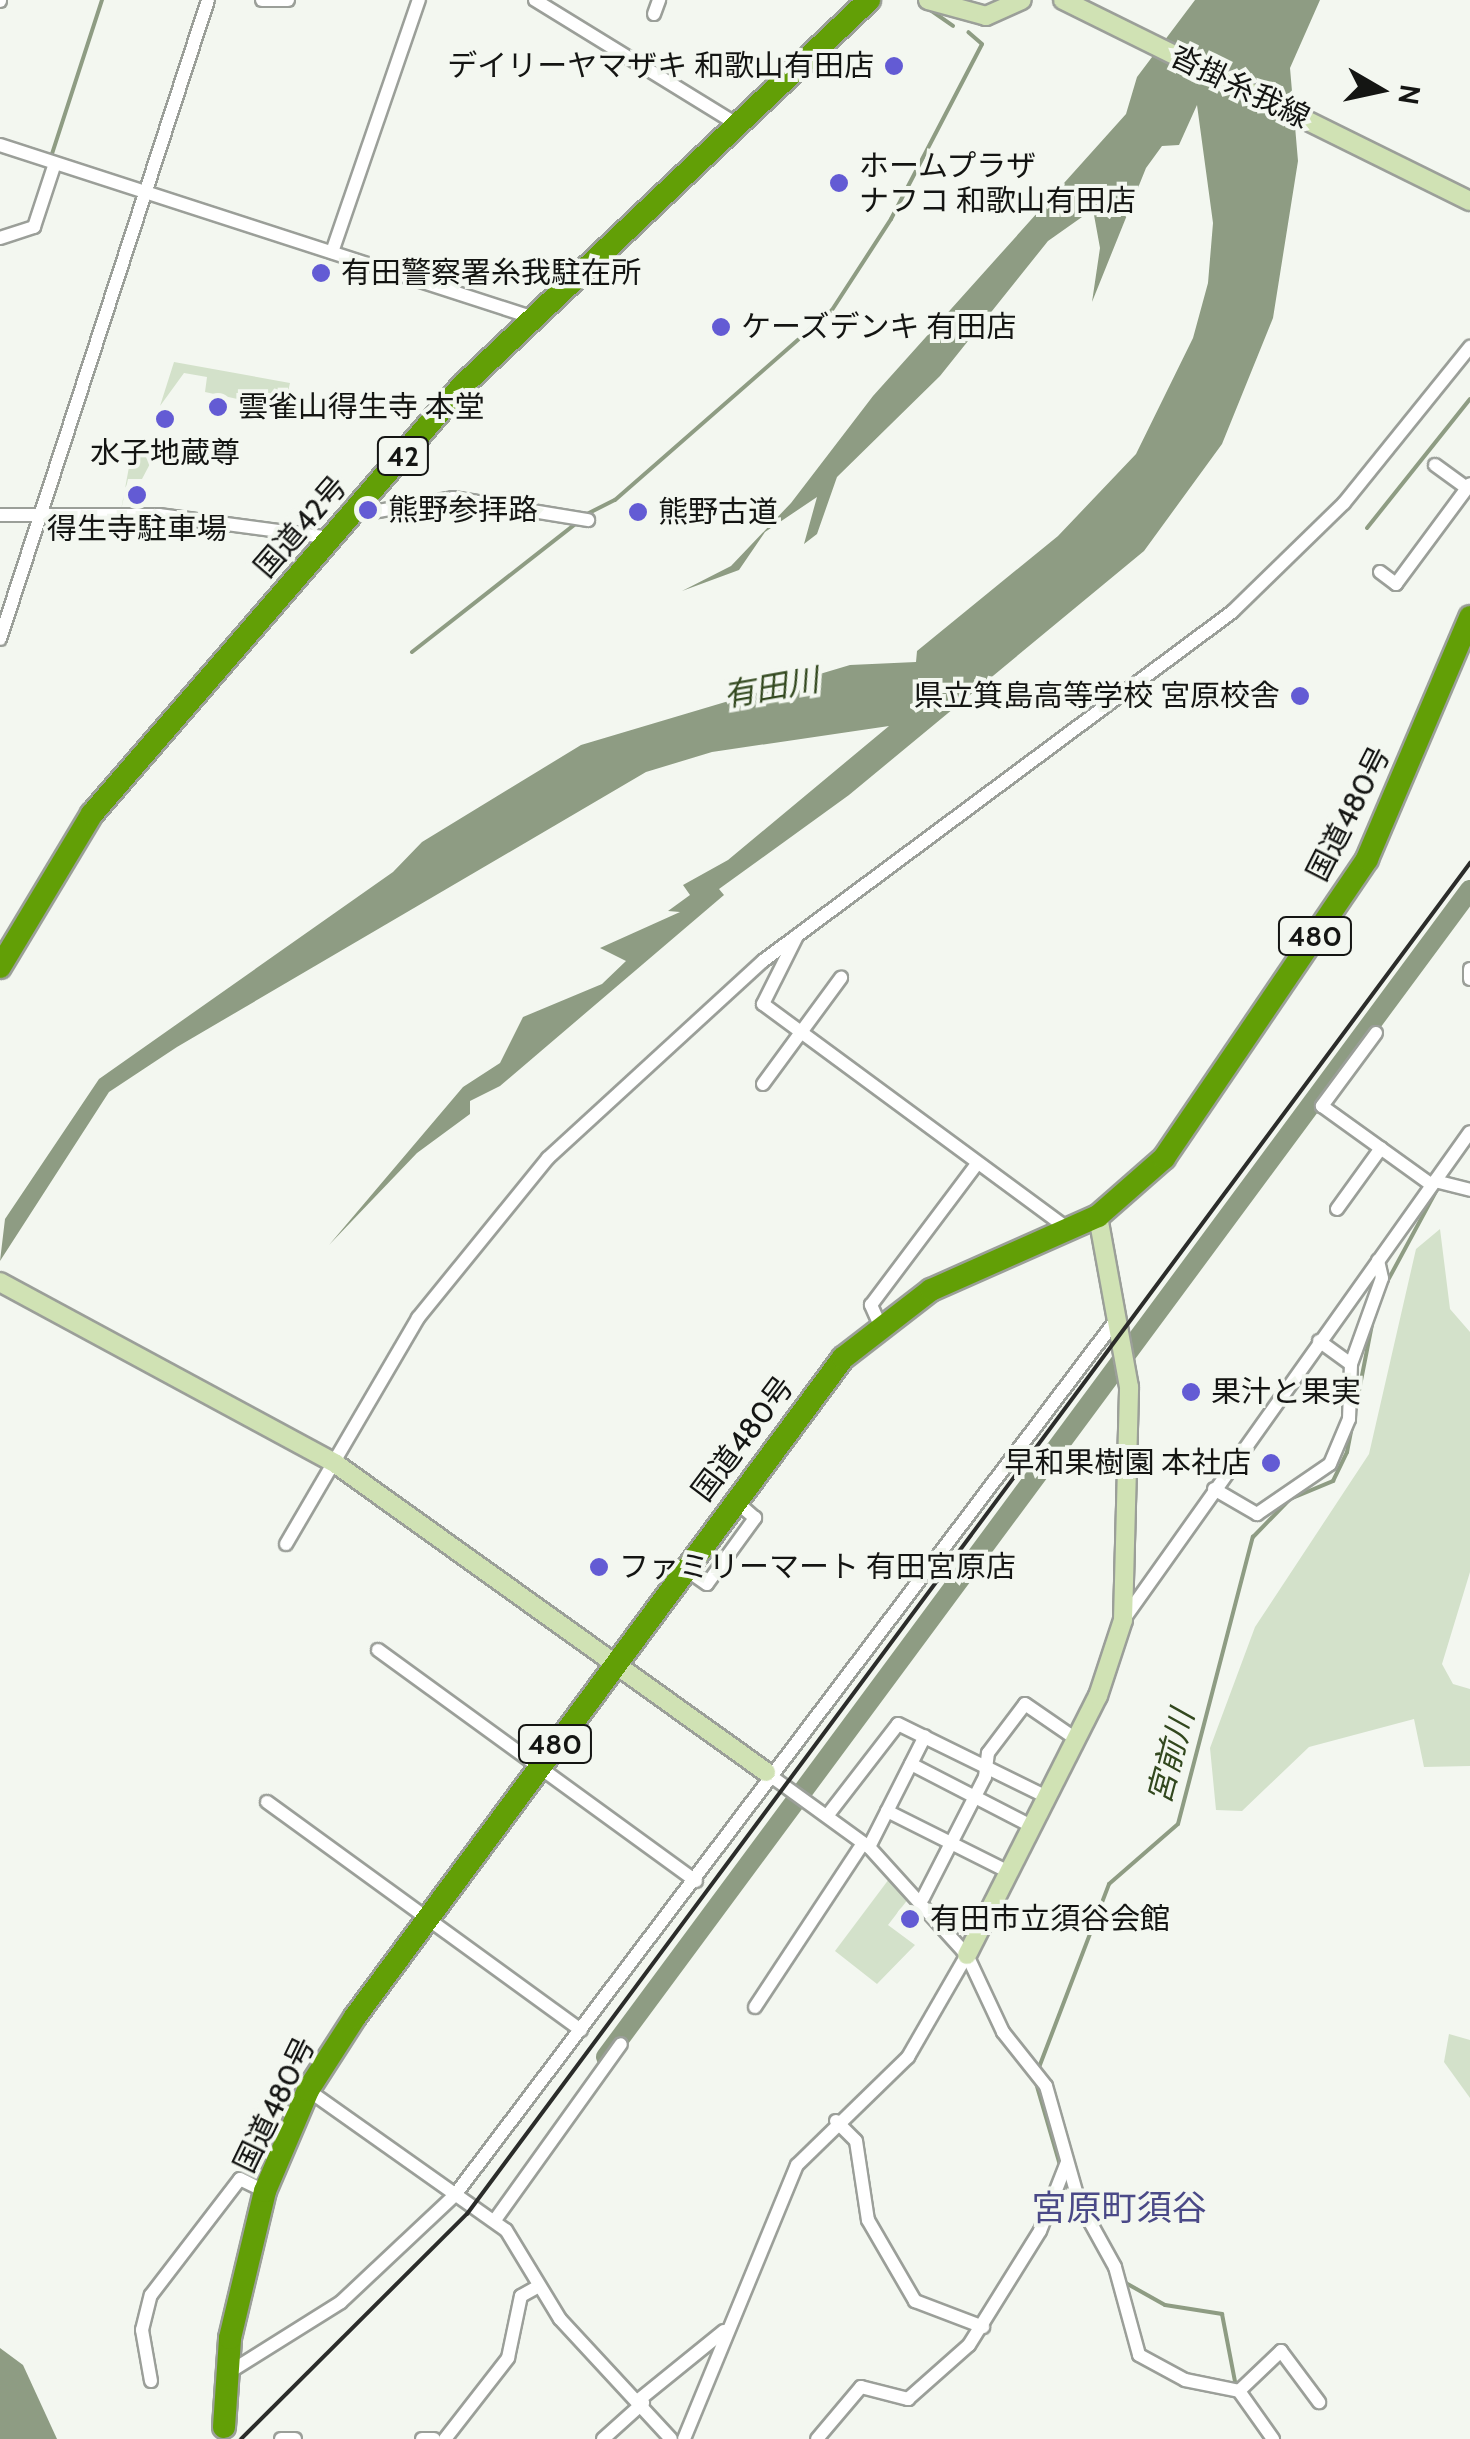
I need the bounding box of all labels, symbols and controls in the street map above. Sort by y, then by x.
street label: 沓掛糸我線 [1165,38,1315,136]
north arrow [1330,40,1430,140]
place label: デイリーヤマザキ 和歌山有田店 [447,48,874,84]
marker: デイリーヤマザキ 和歌山有田店 [883,55,905,77]
text: N [1391,82,1428,107]
place label: ホームプラザ ナフコ 和歌山有田店 [859,148,1136,218]
marker: ホームプラザ ナフコ 和歌山有田店 [828,172,850,194]
place label: 有田警察署糸我駐在所 [341,255,641,291]
marker: 有田警察署糸我駐在所 [310,262,332,284]
place label: ケーズデンキ 有田店 [741,309,1018,345]
marker: ケーズデンキ 有田店 [710,316,732,338]
place label: 雲雀山得生寺 本堂 [238,389,485,425]
marker: 雲雀山得生寺 本堂 [207,396,229,418]
marker: 水子地蔵尊 [154,408,176,430]
road number: 42 [376,433,430,479]
place label: 水子地蔵尊 [90,435,240,471]
street label: 国道42号 [247,469,355,585]
marker: 得生寺駐車場 [126,484,148,506]
place label: 熊野参拝路 [388,492,538,528]
place label: 熊野古道 [658,494,778,530]
marker: 熊野参拝路 [357,499,379,521]
marker: 熊野古道 [627,501,649,523]
place label: 得生寺駐車場 [47,511,227,547]
water label: 有田川 [720,661,822,715]
place label: 県立箕島高等学校 宮原校舎 [913,678,1280,714]
marker: 県立箕島高等学校 宮原校舎 [1289,685,1311,707]
street label: 国道480号 [1300,741,1398,887]
road number: 480 [1278,913,1352,959]
street label: 国道480号 [685,1370,801,1508]
place label: 果汁と果実 [1211,1374,1361,1410]
marker: 果汁と果実 [1180,1381,1202,1403]
place label: 早和果樹園 本社店 [1004,1445,1251,1481]
marker: 早和果樹園 本社店 [1260,1452,1282,1474]
place label: ファミリーマート 有田宮原店 [619,1549,1016,1585]
marker: ファミリーマート 有田宮原店 [588,1556,610,1578]
water label: 宮前川 [1140,1706,1202,1808]
road number: 480 [518,1721,592,1767]
place label: 有田市立須谷会館 [930,1901,1170,1937]
marker: 有田市立須谷会館 [899,1908,921,1930]
street label: 国道480号 [227,2031,323,2179]
district label: 宮原町須谷 [1032,2187,1206,2229]

